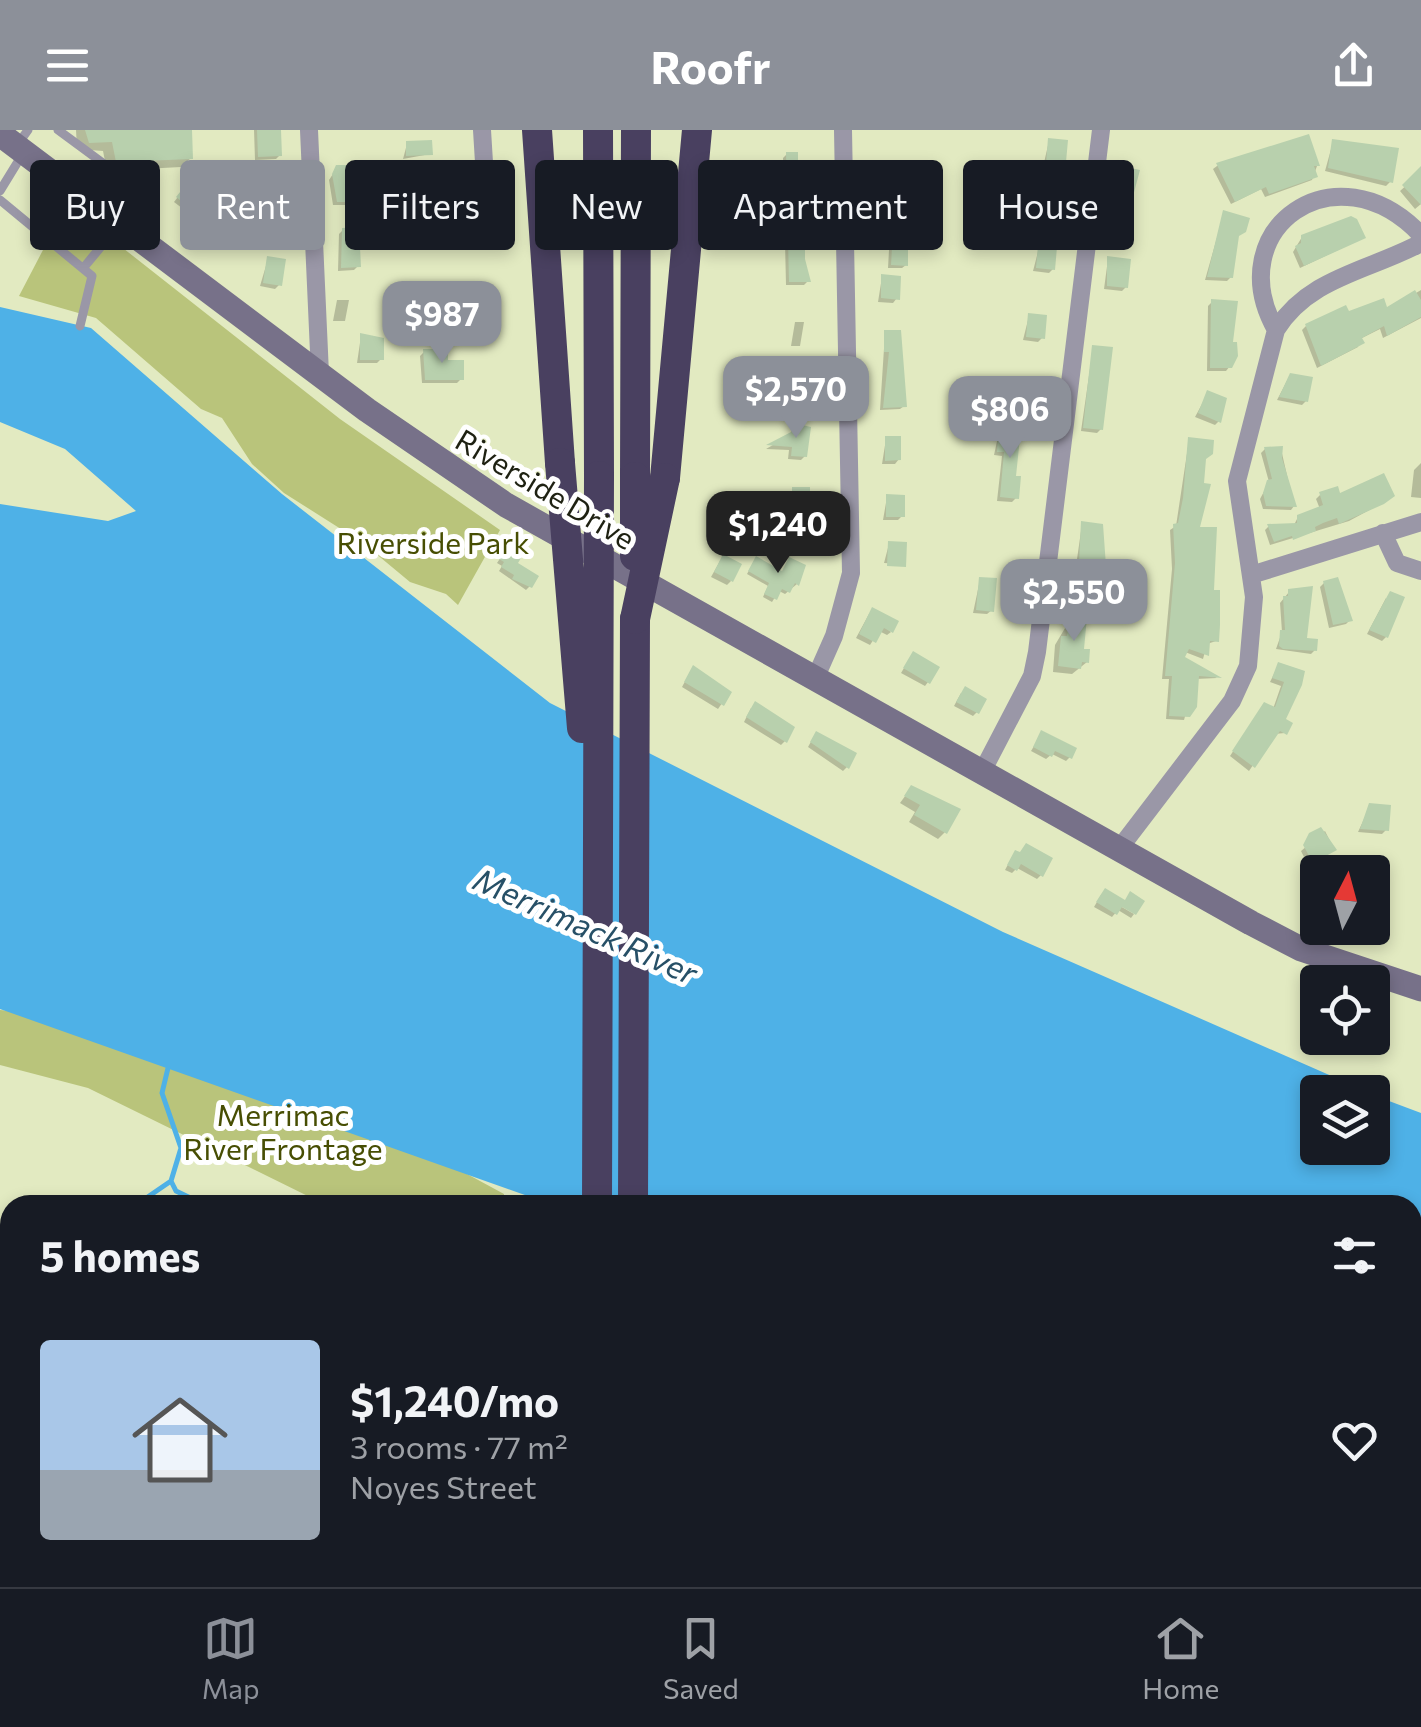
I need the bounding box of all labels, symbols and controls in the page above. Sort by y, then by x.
icon: menu [40,38,95,93]
text: Roofr [650,38,771,93]
icon: share [1326,38,1381,93]
chip: Buy [30,160,160,250]
chip: Rent [180,160,325,250]
chip: Filters [345,160,515,250]
chip: New [535,160,678,250]
chip: Apartment [698,160,943,250]
chip: House [963,160,1134,250]
pin: $987 [383,281,501,366]
text: $987 [404,293,480,333]
pin: $2,570 [715,356,877,441]
text: $2,570 [745,368,847,408]
pin: $806 [951,376,1069,461]
text: $806 [970,388,1050,428]
street label: Riverside Drive [450,420,642,556]
pin: $1,240 [697,491,859,576]
text: $1,240 [728,503,828,543]
park label: Riverside Park [337,523,529,560]
pin: $2,550 [993,559,1155,644]
text: $2,550 [1022,571,1126,611]
north arrow [1300,855,1390,945]
map controls [1300,855,1390,1165]
water label: Merrimack River [468,858,705,993]
button: locate [1300,965,1390,1055]
button: layers [1300,1075,1390,1165]
park label: Merrimac River Frontage [183,1095,383,1166]
icon: filters [1327,1228,1382,1283]
text: 5 homes [40,1229,200,1281]
text: $1,240/mo [350,1374,559,1426]
icon: home [120,1380,240,1500]
icon: heart [1327,1413,1382,1468]
text: 3 rooms · 77 m² [350,1426,568,1466]
text: Noyes Street [350,1466,537,1506]
tab: Map [202,1611,260,1705]
tab: Saved [663,1611,739,1705]
tab: Home [1142,1611,1219,1705]

